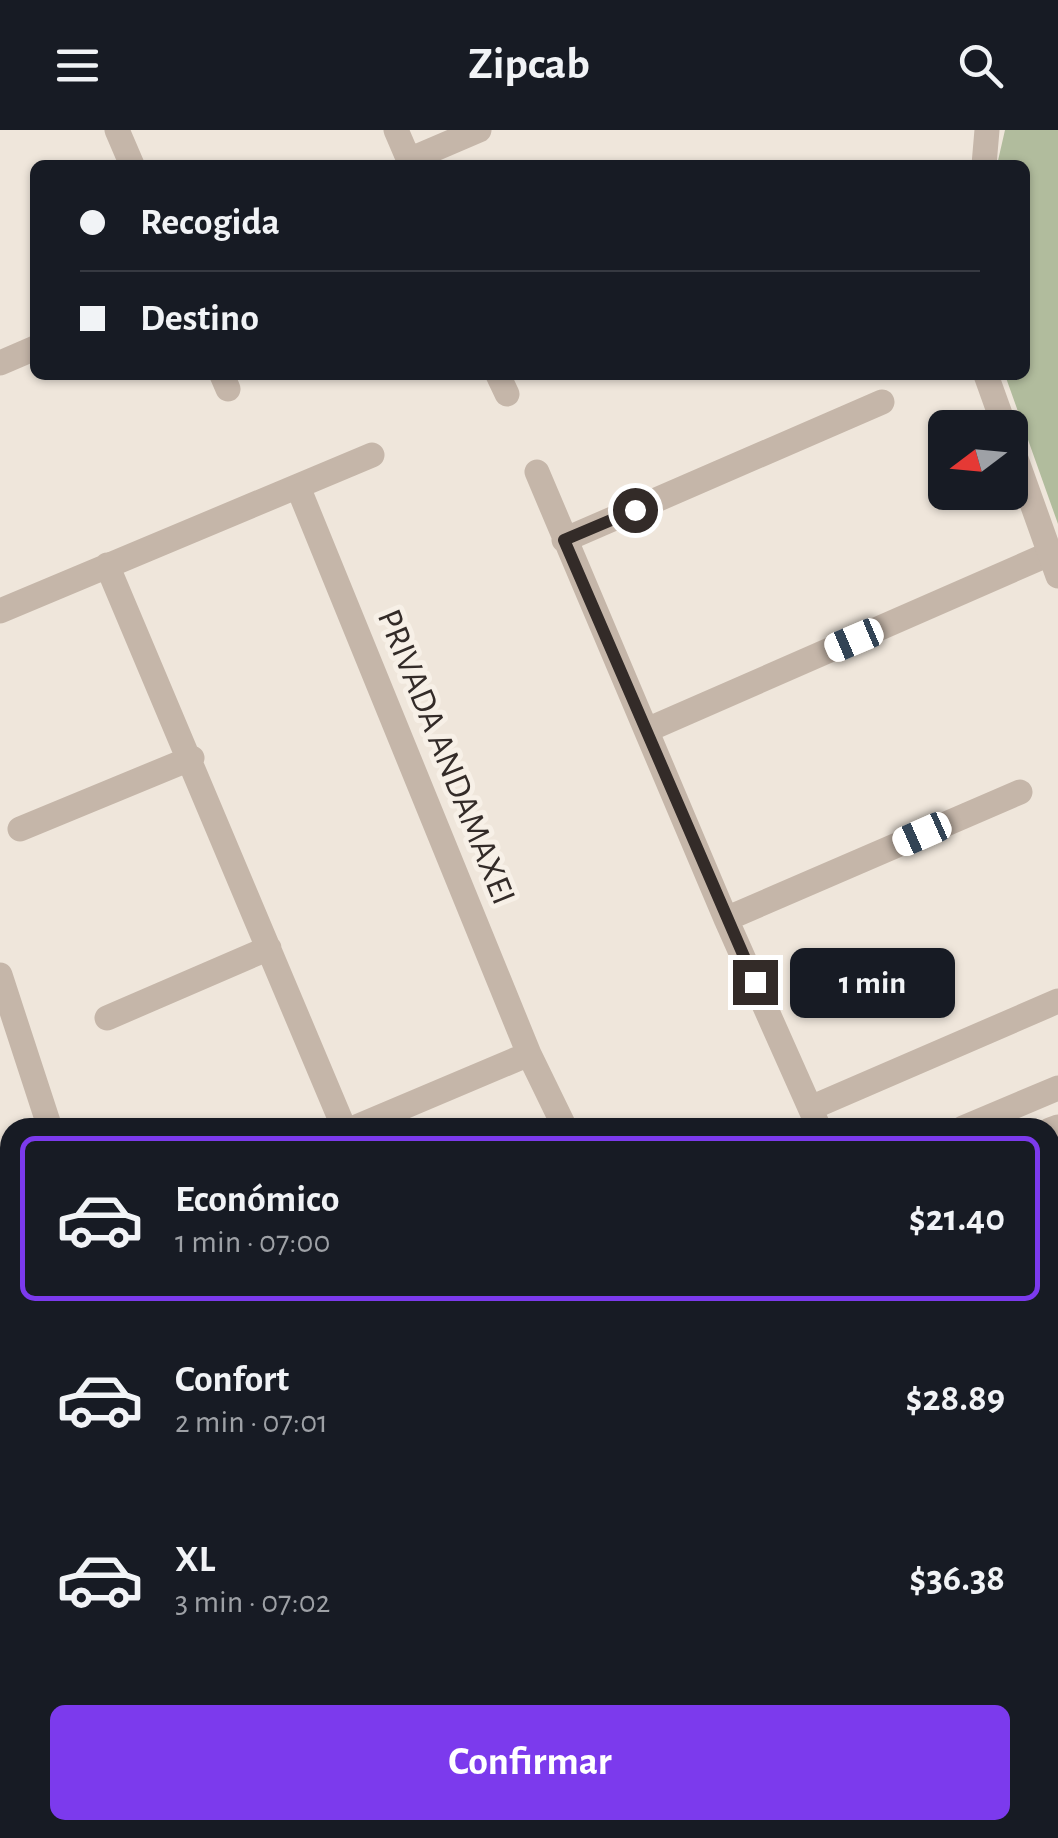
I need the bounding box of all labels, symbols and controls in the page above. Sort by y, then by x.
icon: menu [50,38,105,93]
icon: search [953,38,1008,93]
text: Zipcab [468,42,590,87]
text: Recogida [140,204,280,242]
text: Destino [140,300,259,338]
north arrow [928,410,1028,510]
map controls [928,410,1028,510]
route start [613,488,658,533]
street label: PRIVADA ANDAMAXEI [371,605,521,909]
car [821,614,887,666]
car [888,808,956,860]
callout: 1 min [790,947,955,1017]
route end [733,960,778,1005]
text: 1 min [839,967,906,999]
icon: car [55,1174,145,1264]
text: Económico [175,1181,339,1219]
text: $21.40 [909,1200,1005,1238]
text: 1 min · 07:00 [175,1226,330,1258]
icon: car [55,1354,145,1444]
text: Confort [175,1361,289,1399]
text: $28.89 [905,1380,1005,1418]
text: 2 min · 07:01 [175,1406,328,1438]
icon: car [55,1534,145,1624]
text: XL [175,1541,215,1579]
text: $36.38 [909,1560,1005,1598]
text: 3 min · 07:02 [175,1586,330,1618]
button: Confirmar [50,1705,1010,1820]

